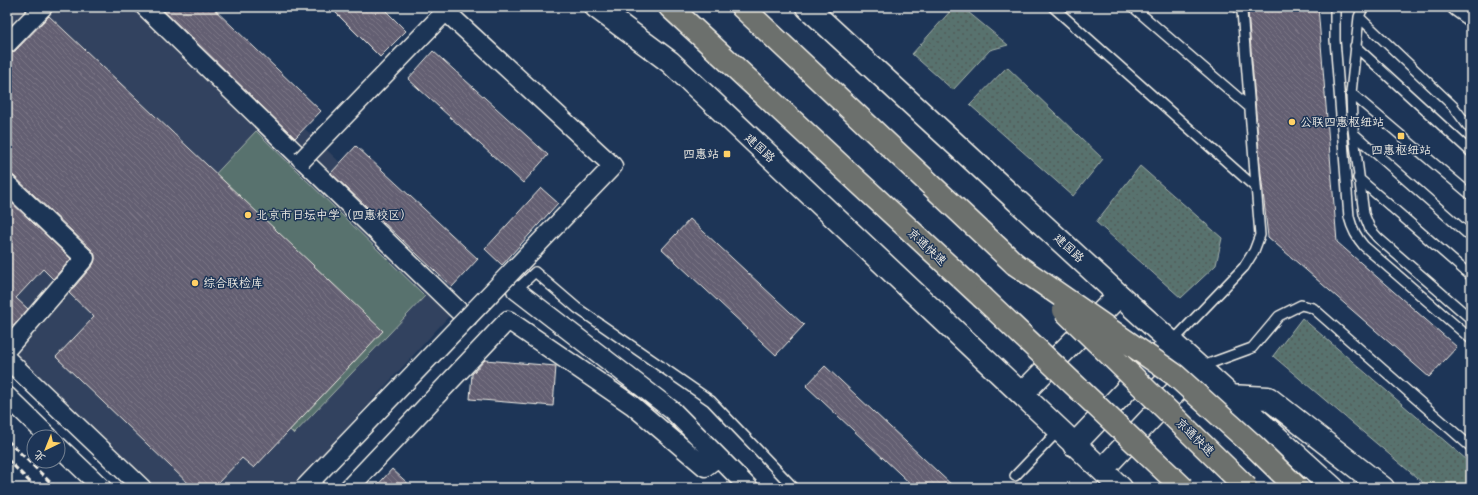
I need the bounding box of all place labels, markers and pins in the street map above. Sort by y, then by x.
place label: 公联四惠枢纽站 [1300,113,1384,129]
marker: 公联四惠枢纽站 [1287,117,1297,127]
marker: 四惠枢纽站 [1396,131,1406,141]
place label: 四惠枢纽站 [1371,141,1431,157]
place label: 四惠站 [683,145,719,161]
marker: 四惠站 [722,149,732,159]
place label: 北京市日坛中学（四惠校区） [256,206,412,222]
marker: 北京市日坛中学（四惠校区） [243,210,253,220]
place label: 综合联检库 [203,274,263,290]
marker: 综合联检库 [190,278,200,288]

